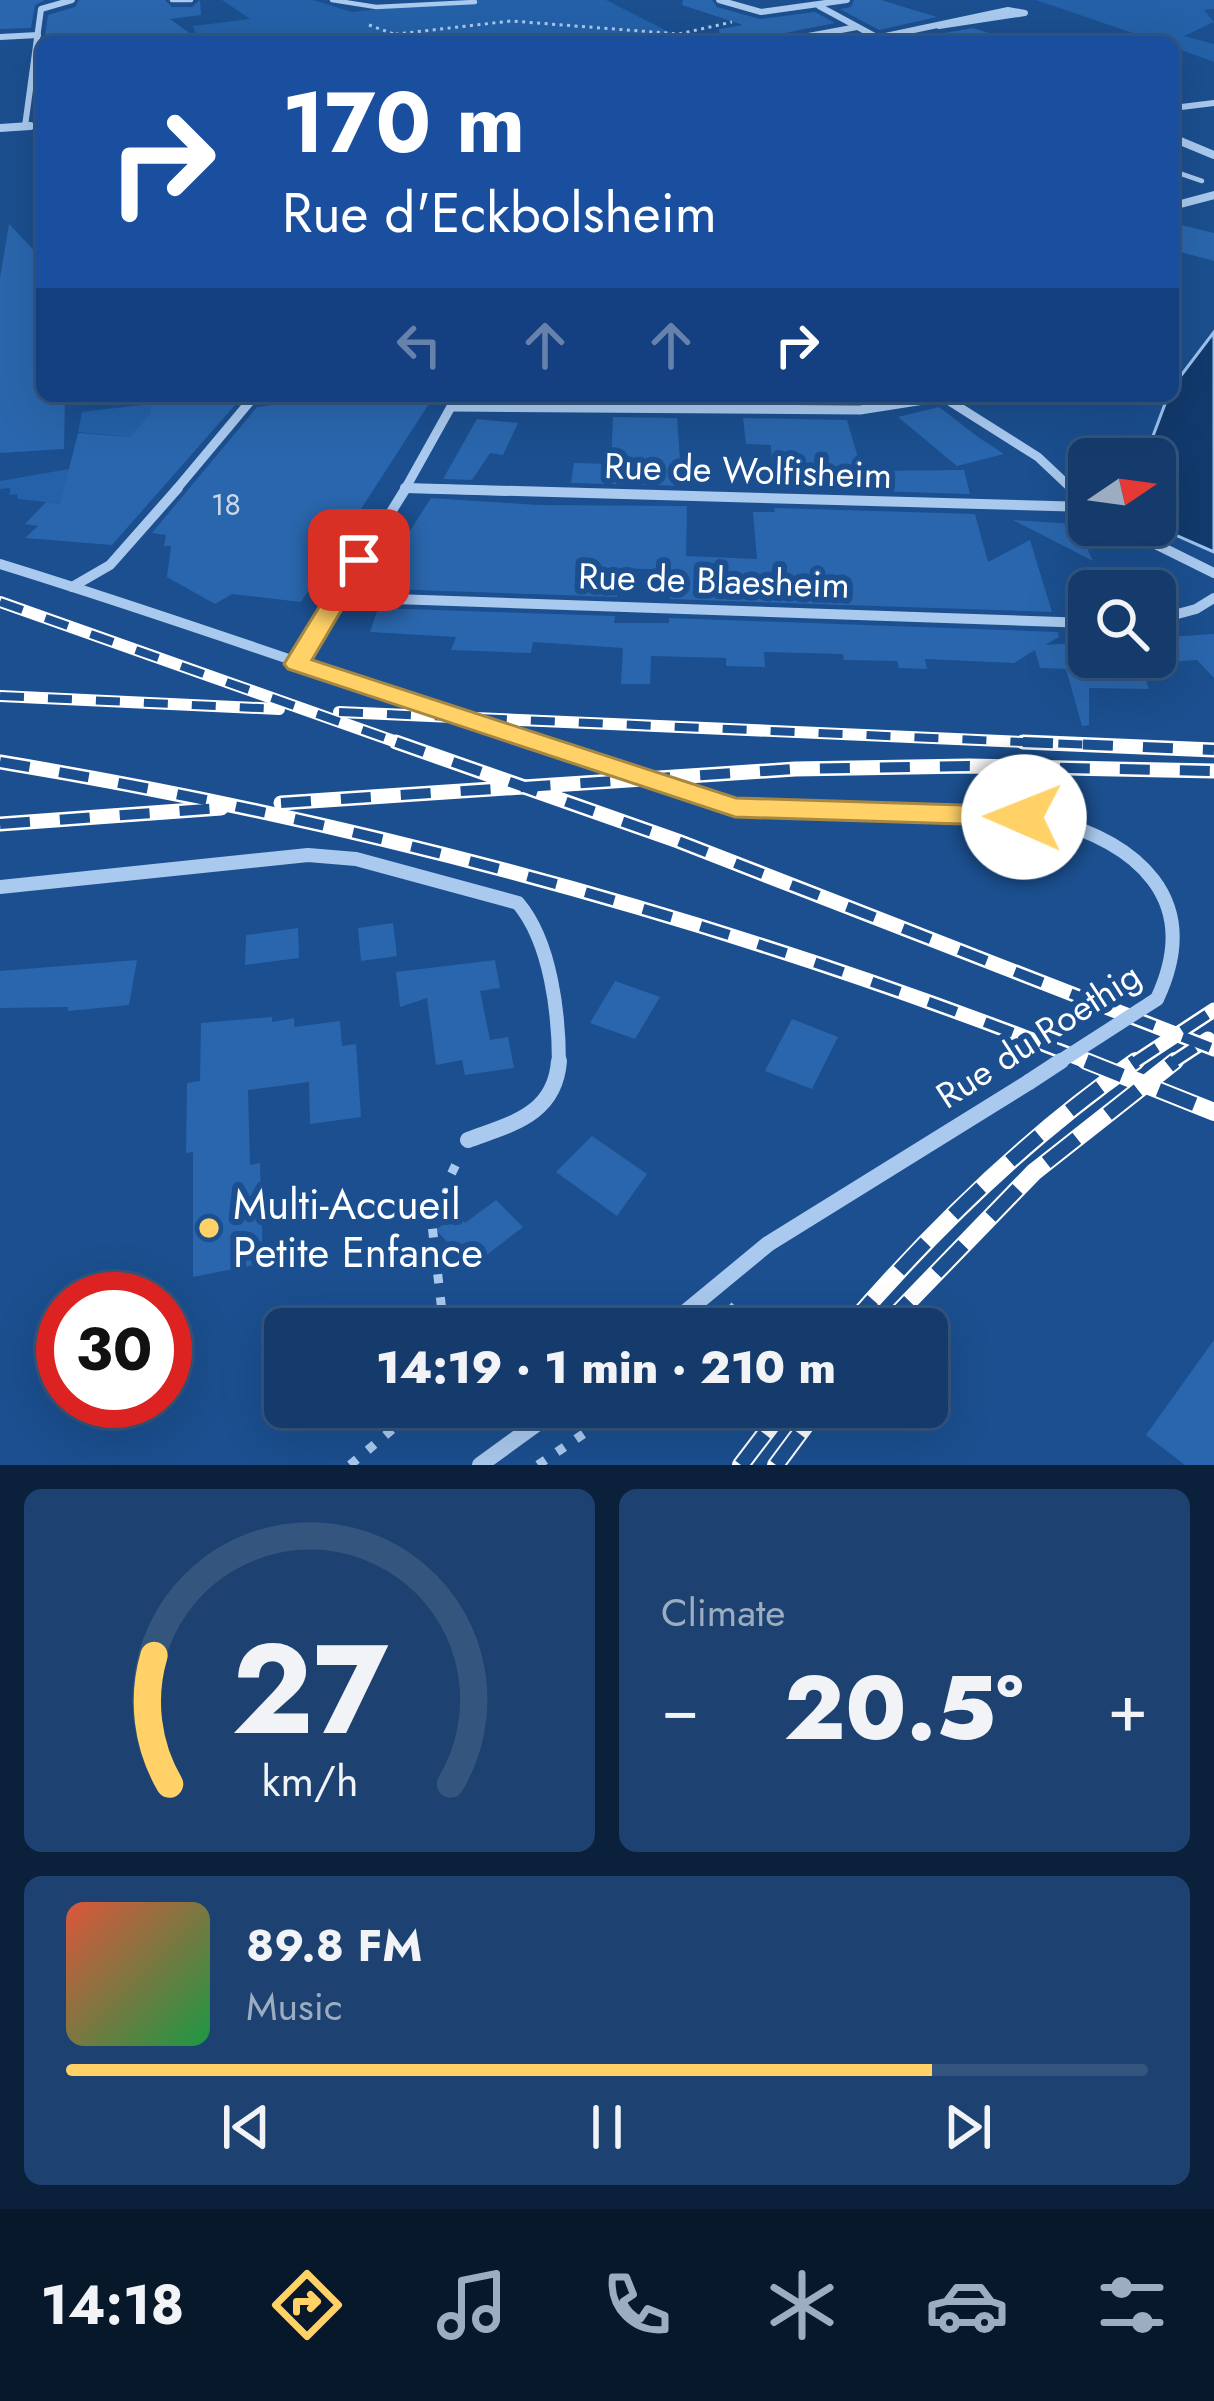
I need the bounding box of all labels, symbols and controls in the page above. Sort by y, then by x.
text: 170 m [282,62,525,184]
icon: right [84,84,240,240]
text: Rue d'Eckbolsheim [282,174,717,252]
icon: left [386,312,452,378]
icon: ahead [512,312,578,378]
icon: ahead [638,312,704,378]
icon: right [764,312,830,378]
north arrow [1068,438,1176,546]
map controls [1068,438,1176,678]
street label: Rue de Wolfisheim [603,439,893,501]
house number: 18 [211,483,241,526]
pin [308,509,410,611]
icon: arrive [326,527,392,593]
street label: Rue de Blaesheim [577,549,851,611]
button: search [1068,570,1176,678]
position arrow [961,754,1087,880]
street label: Rue du Roethig [926,949,1150,1121]
place label: Multi-Accueil Petite Enfance [233,1174,483,1283]
marker: Multi-Accueil Petite Enfance [196,1215,222,1241]
speed limit sign: 30 [36,1272,192,1428]
text: 14:19 · 1 min · 210 m [376,1335,836,1400]
text: Climate [661,1584,785,1641]
text: 27 [231,1599,388,1780]
text: 20.5° [784,1643,1024,1773]
text: − [661,1660,700,1756]
text: + [1107,1660,1148,1756]
text: km/h [261,1749,358,1811]
text: 89.8 FM [246,1913,422,1978]
text: Music [246,1978,343,2035]
icon: previous [213,2094,279,2160]
icon: pause [574,2094,640,2160]
icon: next [935,2094,1001,2160]
icon: directions [265,2263,349,2347]
icon: music [430,2263,514,2347]
icon: phone [595,2263,679,2347]
icon: climate [760,2263,844,2347]
icon: car [925,2263,1009,2347]
icon: filters [1090,2263,1174,2347]
text: 14:18 [40,2266,184,2344]

